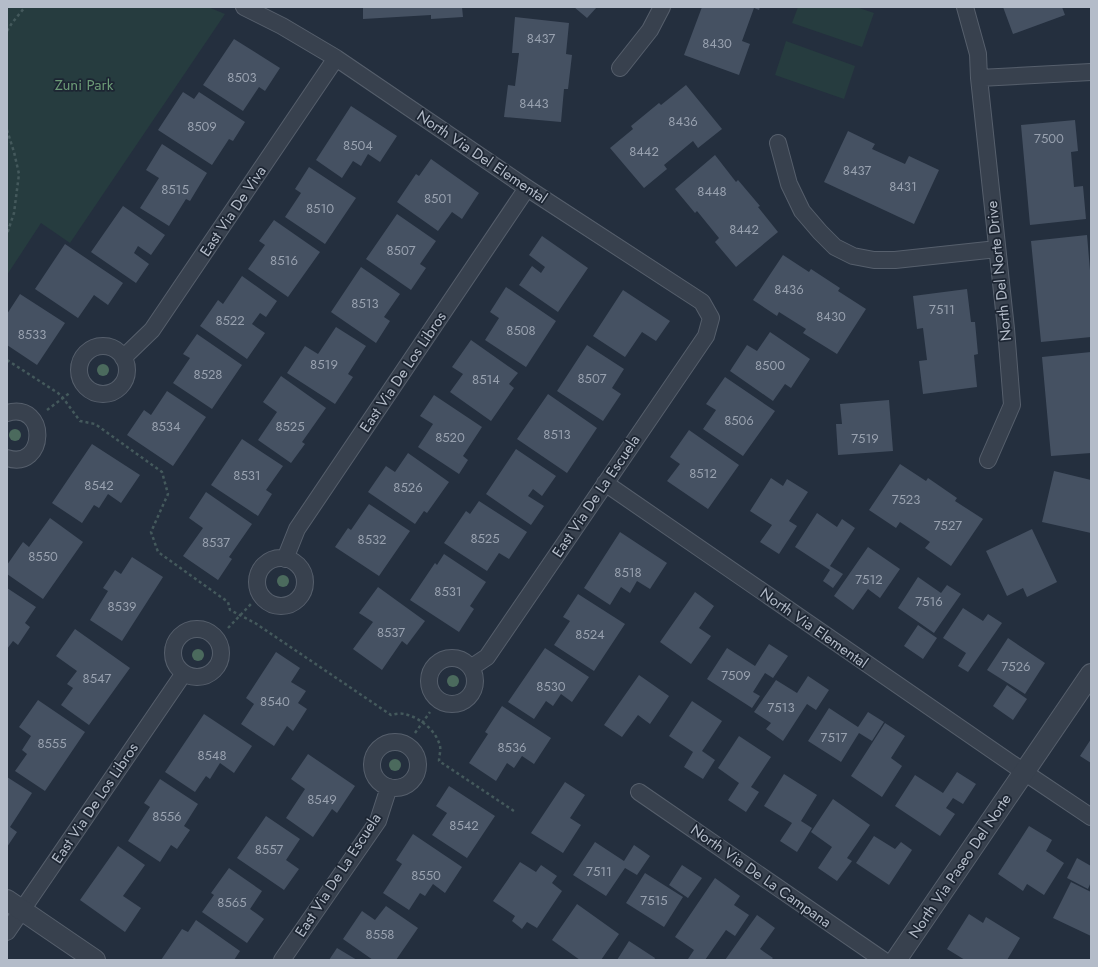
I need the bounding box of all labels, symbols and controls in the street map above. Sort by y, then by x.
house number: 8437 [527,29,555,48]
house number: 8430 [702,34,732,53]
house number: 8503 [227,68,257,87]
park label: Zuni Park [55,74,114,96]
house number: 8443 [519,94,549,113]
street label: North Via Del Elemental [412,105,552,209]
house number: 8436 [668,112,698,131]
house number: 8509 [187,117,217,136]
house number: 7500 [1034,129,1064,148]
house number: 8504 [343,136,373,155]
house number: 8442 [629,142,659,161]
street label: East Via De Viva [194,161,272,261]
house number: 8437 [843,161,871,180]
house number: 8431 [889,177,917,196]
house number: 8515 [161,180,189,199]
house number: 8448 [697,182,727,201]
house number: 8501 [424,189,452,208]
house number: 8510 [306,199,334,218]
street label: North Del Norte Drive [981,199,1017,342]
house number: 8442 [729,220,759,239]
house number: 8507 [386,241,416,260]
house number: 8516 [270,251,298,270]
house number: 8436 [774,280,804,299]
house number: 8513 [351,294,379,313]
house number: 7511 [929,300,955,319]
street label: East Via De Los Libros [354,307,452,437]
house number: 8430 [816,307,846,326]
house number: 8522 [215,311,245,330]
house number: 8508 [506,321,536,340]
house number: 8533 [18,325,46,344]
house number: 8519 [310,355,338,374]
house number: 8500 [755,356,785,375]
house number: 8528 [194,365,222,384]
house number: 8507 [577,369,607,388]
house number: 8514 [472,370,500,389]
house number: 8506 [724,411,754,430]
house number: 8534 [151,417,181,436]
house number: 8525 [275,417,305,436]
house number: 8513 [543,425,571,444]
house number: 8520 [435,428,465,447]
house number: 7519 [851,429,879,448]
street label: East Via De La Escuela [547,430,645,562]
house number: 8512 [689,464,717,483]
house number: 8531 [233,466,261,485]
house number: 8542 [84,476,114,495]
house number: 8526 [393,478,423,497]
house number: 7523 [892,490,920,509]
house number: 7527 [934,516,962,535]
house number: 8525 [470,529,500,548]
house number: 8532 [358,530,386,549]
house number: 8537 [202,533,230,552]
house number: 8550 [28,547,58,566]
house number: 8518 [614,563,642,582]
house number: 7512 [855,570,883,589]
house number: 8531 [434,582,462,601]
street label: North Via Elemental [755,582,873,674]
house number: 7516 [915,592,943,611]
house number: 8539 [107,597,137,616]
house number: 8537 [377,623,405,642]
house number: 8524 [575,625,605,644]
house number: 7526 [1001,657,1031,676]
house number: 7509 [721,666,751,685]
house number: 8547 [83,669,112,688]
house number: 8530 [536,677,566,696]
house number: 8540 [260,692,290,711]
house number: 7513 [767,698,795,717]
house number: 7517 [821,728,848,747]
house number: 8555 [37,734,67,753]
street label: East Via De Los Libros [46,738,144,868]
house number: 8536 [497,738,527,757]
house number: 8548 [197,746,227,765]
street label: North Via Paseo Del Norte [903,789,1017,943]
house number: 8549 [307,790,337,809]
house number: 8556 [152,807,182,826]
street label: East Via De La Escuela [290,809,386,941]
house number: 8542 [449,816,479,835]
street label: North Via De La Campana [686,819,836,933]
house number: 8557 [255,840,283,859]
house number: 7511 [586,862,612,881]
house number: 8550 [411,866,441,885]
house number: 7515 [640,891,668,910]
house number: 8565 [217,893,247,912]
house number: 8558 [366,925,394,944]

